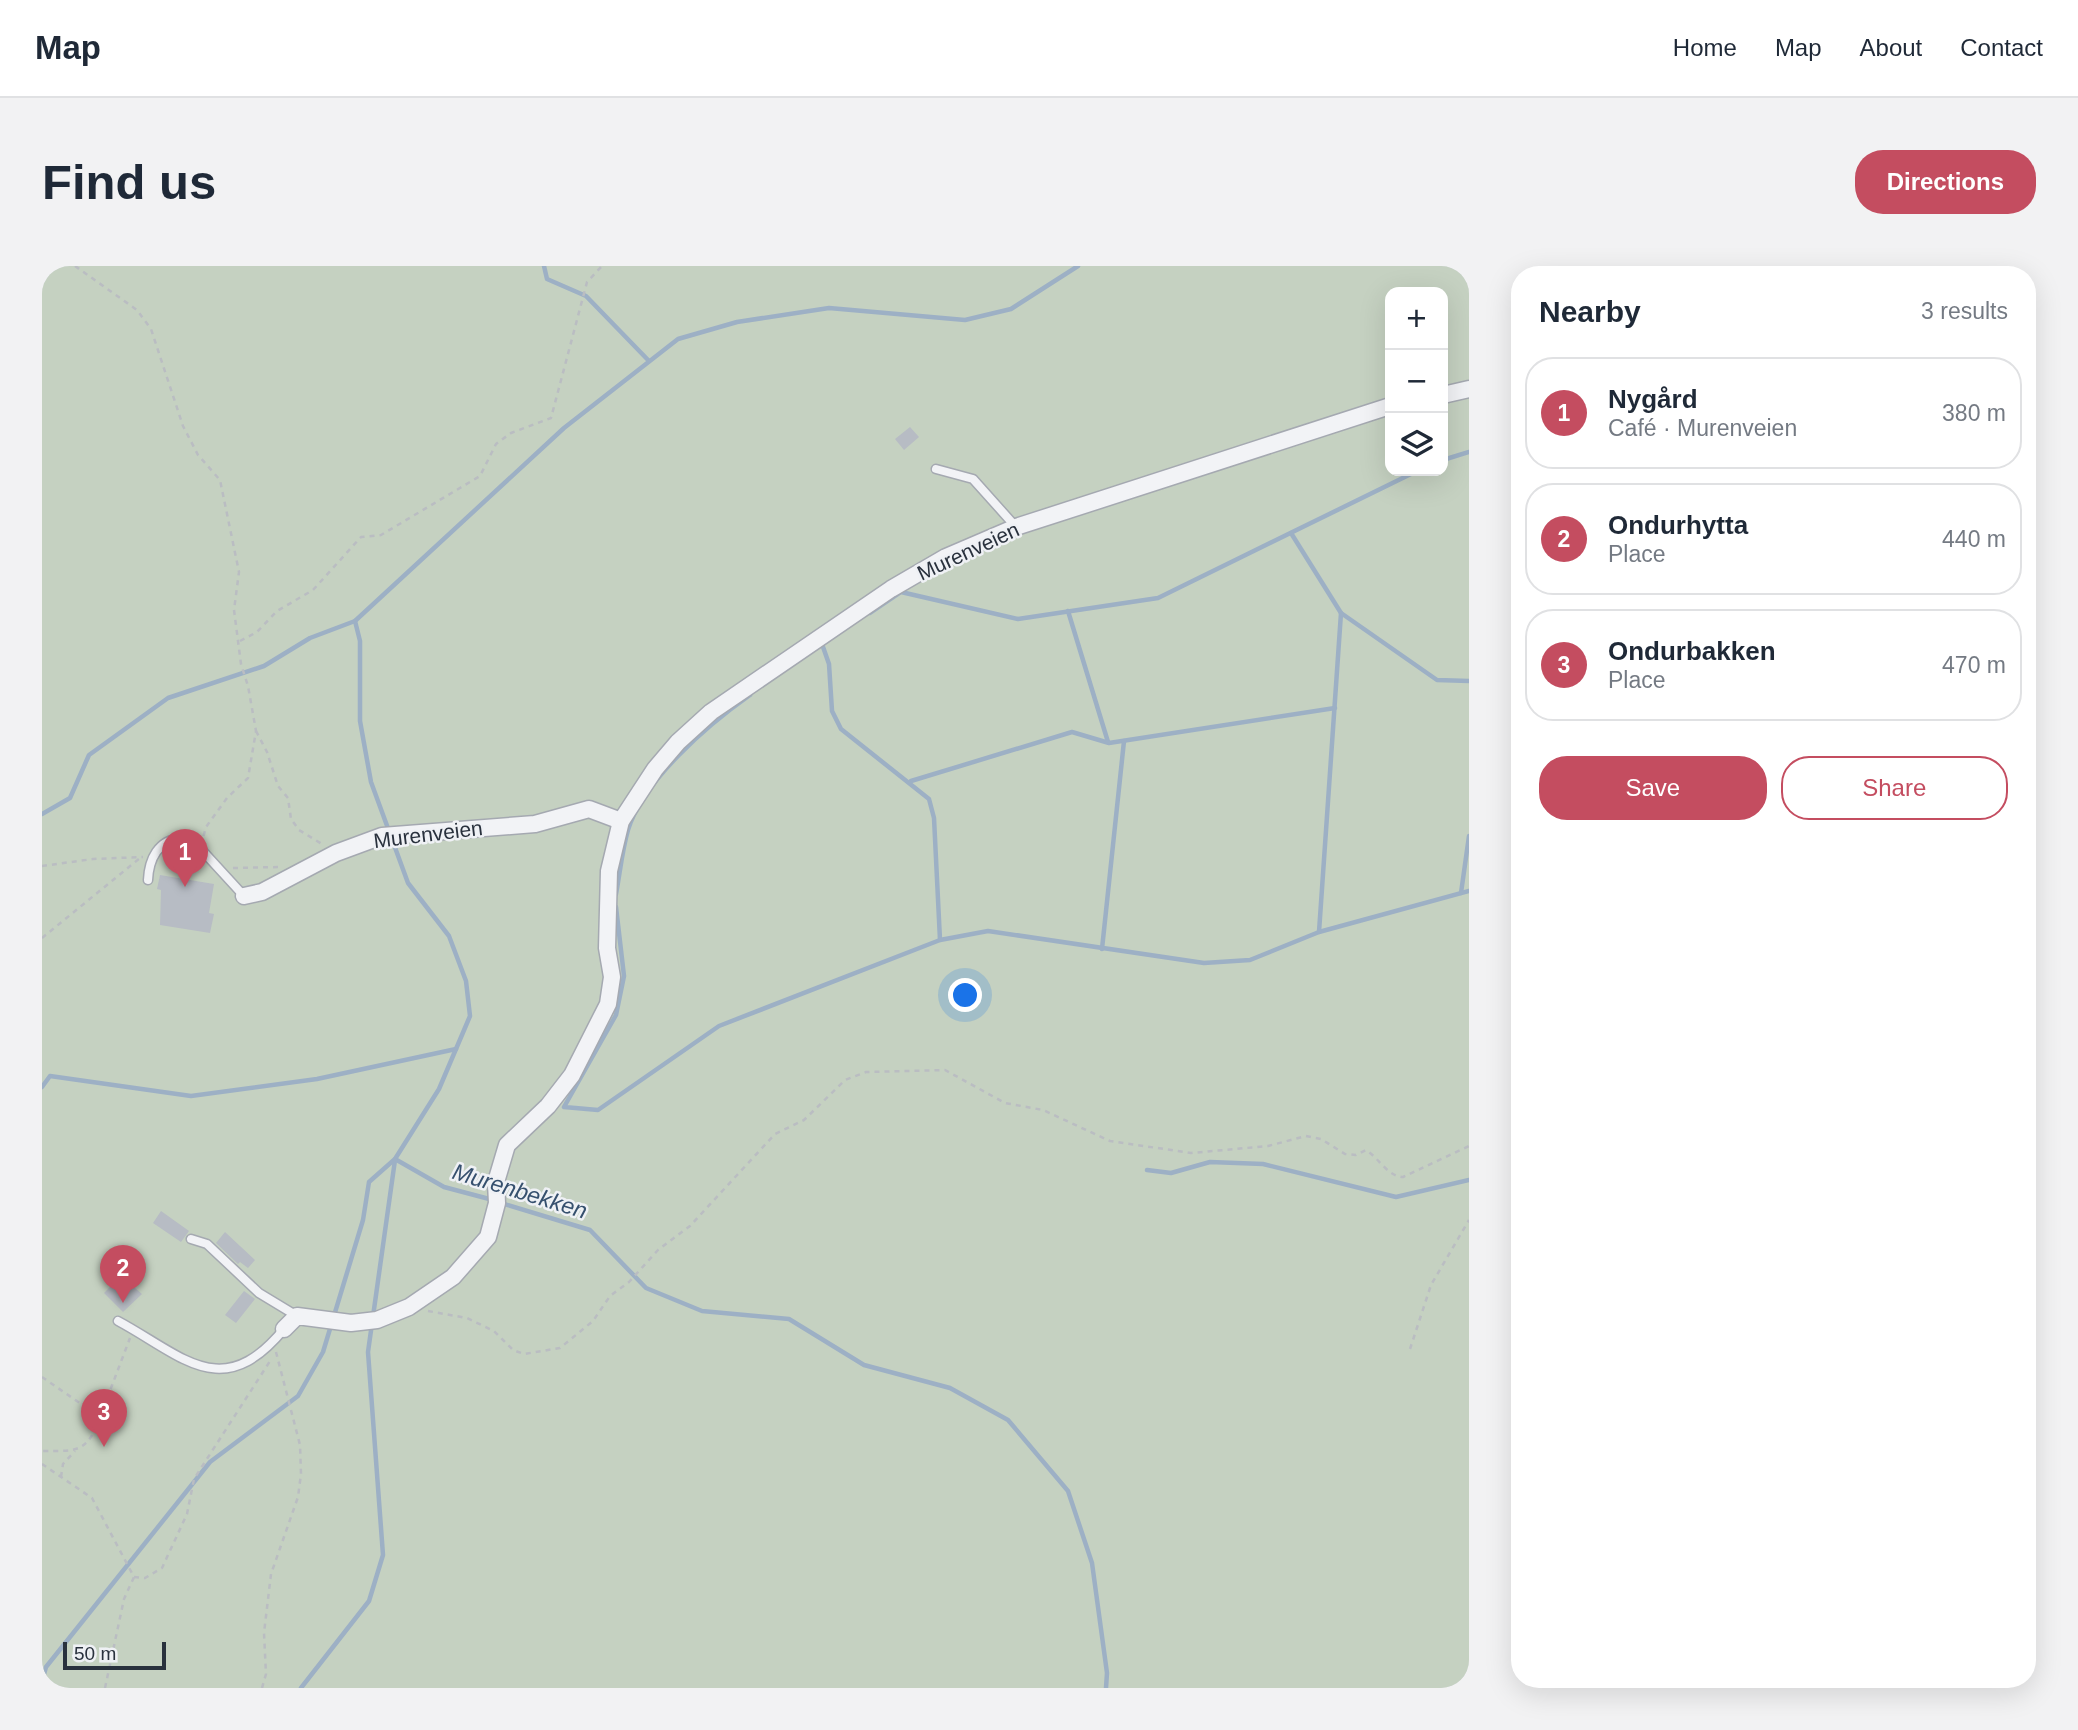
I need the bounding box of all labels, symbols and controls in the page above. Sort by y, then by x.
text: Map [35,29,101,66]
text: Home [1673,34,1737,61]
text: Map [1775,34,1822,61]
text: About [1860,34,1922,61]
text: Contact [1960,34,2043,61]
button: Directions [1855,150,2036,214]
text: Find us [42,155,216,209]
map controls [1385,287,1448,476]
button: + [1385,287,1448,350]
text: Nearby [1539,295,1641,328]
text: 3 results [1921,298,2008,324]
button: − [1385,350,1448,413]
text: Nygård [1608,384,1698,414]
text: 1 [1558,400,1570,426]
text: 380 m [1942,400,2006,426]
button: layers [1385,413,1448,476]
text: Café · Murenveien [1608,415,1797,441]
text: Ondurhytta [1608,510,1748,540]
street label: Murenveien [913,517,1023,585]
text: 2 [1558,526,1570,552]
text: 440 m [1942,526,2006,552]
text: Place [1608,541,1666,567]
text: Ondurbakken [1608,636,1776,666]
text: 3 [1558,652,1570,678]
text: 470 m [1942,652,2006,678]
text: Place [1608,667,1666,693]
button: Save [1539,756,1767,820]
button: Share [1781,756,2008,820]
street label: Murenveien [372,816,484,852]
pin: 1 [162,829,208,887]
your location [948,978,982,1012]
water label: Murenbekken [450,1158,590,1224]
pin: 2 [100,1245,146,1303]
pin: 3 [81,1389,127,1447]
scale bar [63,1639,166,1671]
text: 50 m [74,1643,116,1664]

